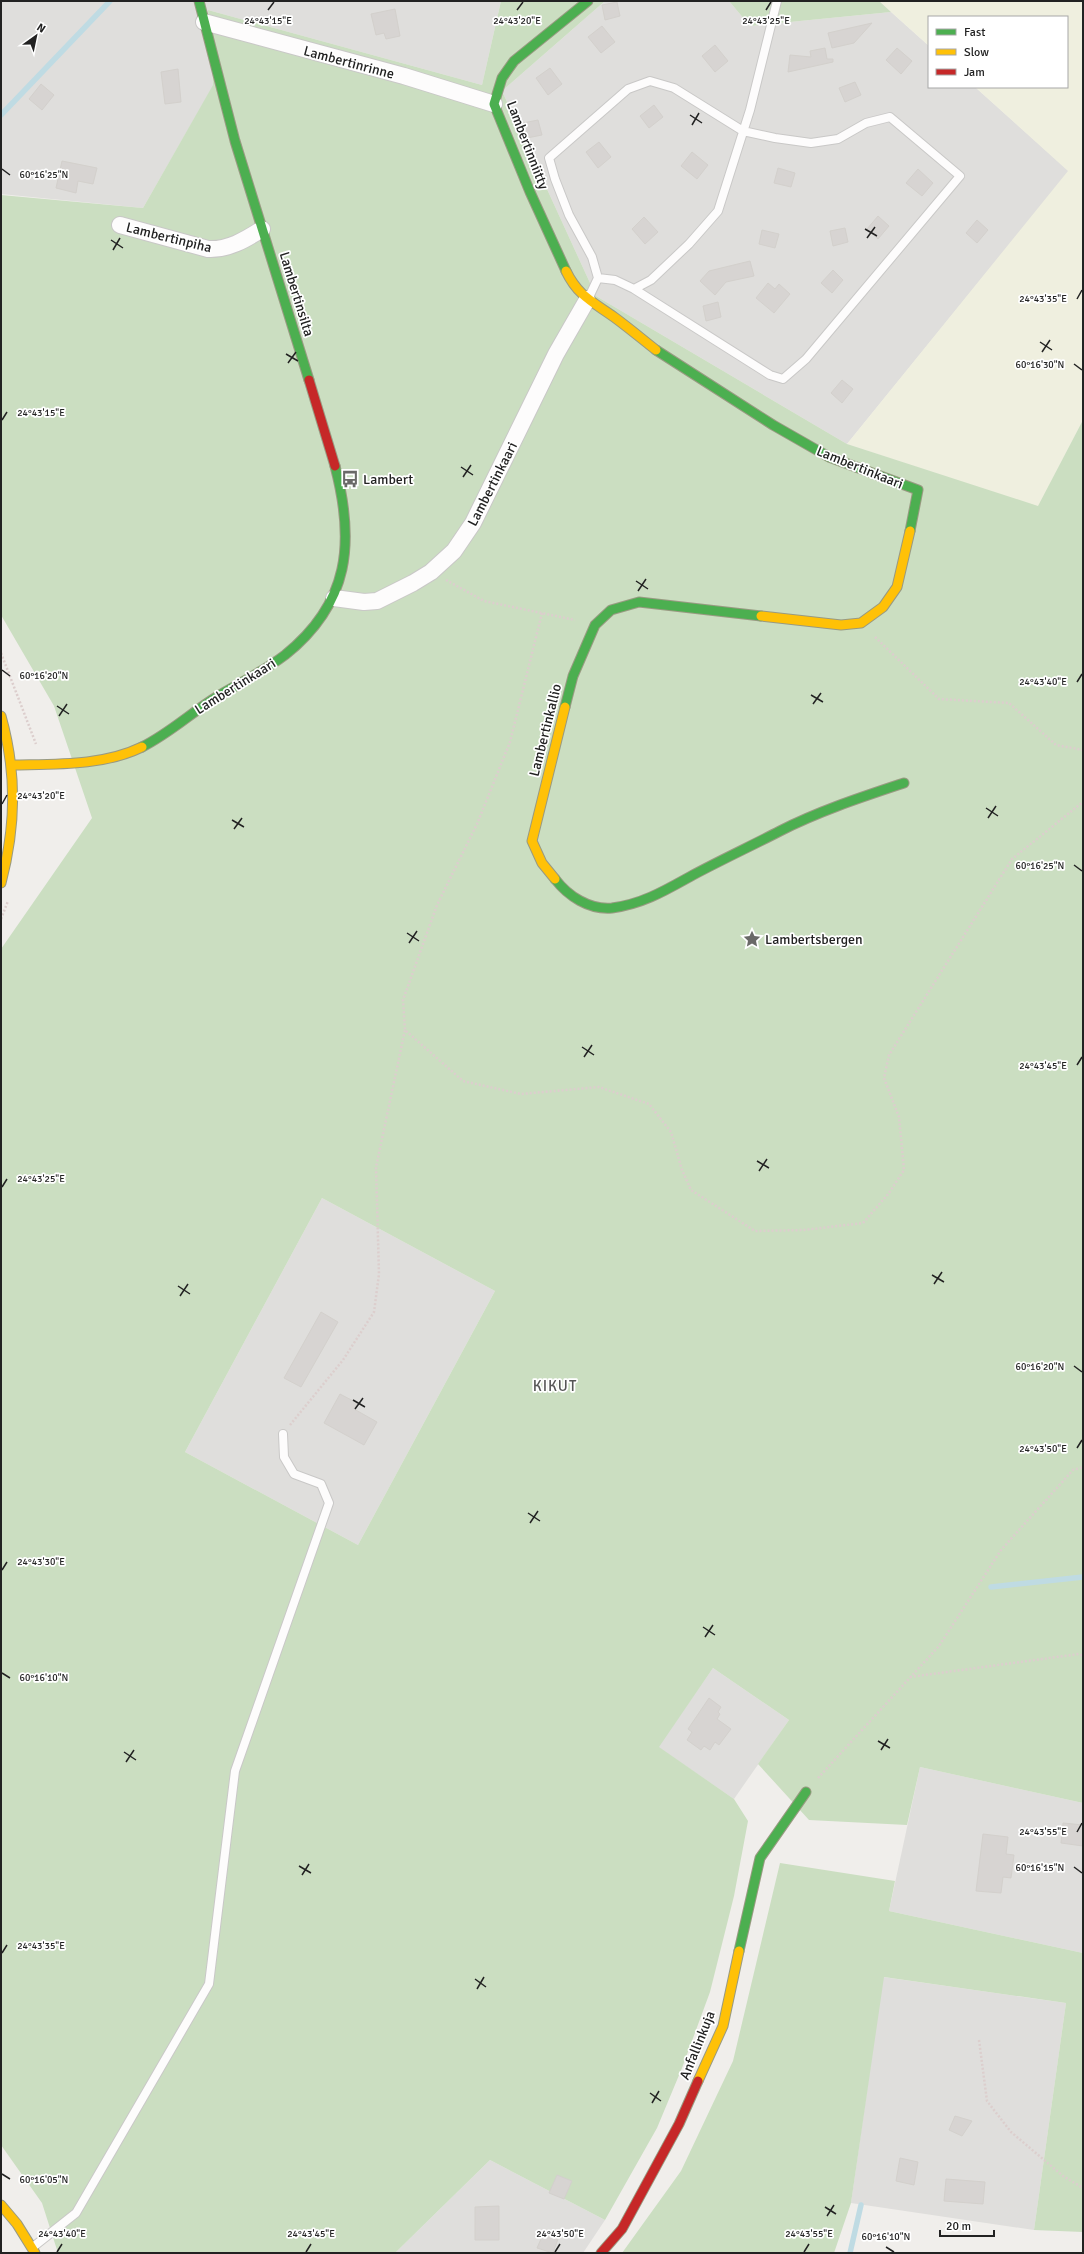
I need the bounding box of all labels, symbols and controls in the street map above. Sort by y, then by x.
text: 24°43'15"E [244,15,292,27]
text: 24°43'20"E [493,15,541,27]
text: 24°43'25"E [742,15,790,27]
north arrow [16,16,56,56]
legend [928,16,1068,88]
text: N [34,20,48,36]
text: Fast [964,25,985,40]
street label: Lambertinrinne [302,42,396,83]
text: Slow [964,45,989,60]
text: Jam [964,65,985,80]
street label: Lambertinniitty [503,99,552,192]
text: 60°16'25"N [20,169,68,181]
street label: Lambertinpiha [124,219,213,256]
street label: Lambertinsilta [276,250,317,338]
text: 24°43'35"E [1019,293,1067,305]
text: 60°16'30"N [1016,359,1064,371]
text: 24°43'15"E [17,407,65,419]
street label: Lambertinkaari [464,439,521,529]
street label: Lambertinkaari [814,442,906,493]
bus stop icon: Lambert [340,469,360,489]
place label: Lambert [363,471,413,488]
street label: Lambertinkaari [192,655,279,718]
text: 60°16'20"N [20,670,68,682]
text: 24°43'40"E [1019,676,1067,688]
street label: Lambertinkallio [526,682,565,778]
text: 24°43'20"E [17,790,65,802]
text: 60°16'25"N [1016,860,1064,872]
place icon: Lambertsbergen [742,929,762,949]
place label: Lambertsbergen [765,931,863,948]
text: 24°43'45"E [1019,1060,1067,1072]
text: 24°43'25"E [17,1173,65,1185]
text: 60°16'20"N [1016,1361,1064,1373]
district label: KIKUT [533,1377,577,1395]
text: 24°43'50"E [1019,1443,1067,1455]
text: 24°43'30"E [17,1556,65,1568]
text: 60°16'10"N [20,1672,68,1684]
text: 24°43'55"E [1019,1826,1067,1838]
text: 60°16'15"N [1016,1862,1064,1874]
text: 24°43'35"E [17,1940,65,1952]
street label: Anfallinkuja [676,2008,719,2082]
text: 60°16'05"N [20,2174,68,2186]
scale bar [940,2212,994,2238]
text: 20 m [946,2219,971,2234]
text: 24°43'40"E [38,2228,86,2240]
text: 24°43'45"E [287,2228,335,2240]
text: 24°43'50"E [536,2228,584,2240]
text: 24°43'55"E [785,2228,833,2240]
text: 60°16'10"N [862,2231,910,2243]

